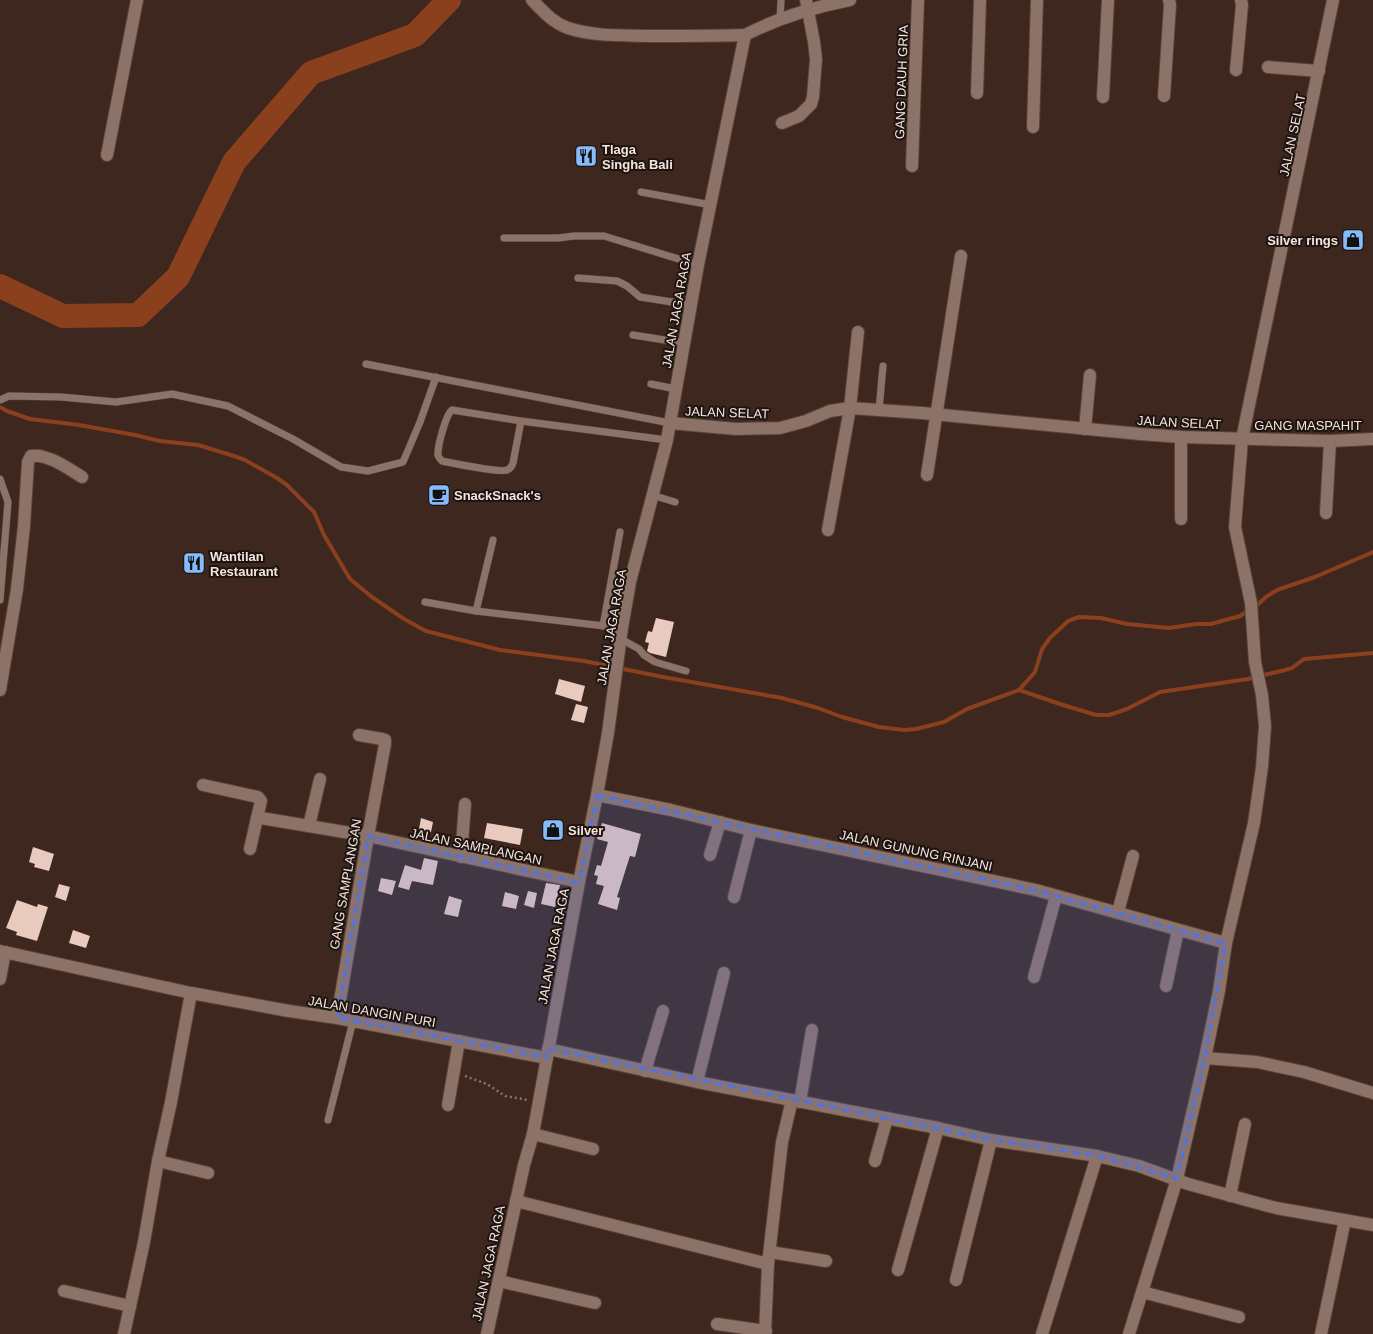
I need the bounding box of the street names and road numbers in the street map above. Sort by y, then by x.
street label: GANG DAUH GRIA [892,24,911,139]
street label: JALAN SELAT [1276,92,1309,178]
street label: JALAN JAGA RAGA [659,250,694,369]
street label: JALAN SELAT [685,404,769,421]
street label: JALAN SELAT [1136,413,1222,432]
street label: GANG MASPAHIT [1254,418,1362,433]
street label: JALAN JAGA RAGA [594,567,629,686]
street label: GANG SAMPLANGAN [327,818,364,950]
street label: JALAN SAMPLANGAN [409,825,543,868]
street label: JALAN GUNUNG RINJANI [838,827,994,874]
street label: JALAN JAGA RAGA [535,887,572,1005]
street label: JALAN DANGIN PURI [307,993,437,1030]
street label: JALAN JAGA RAGA [469,1204,508,1322]

